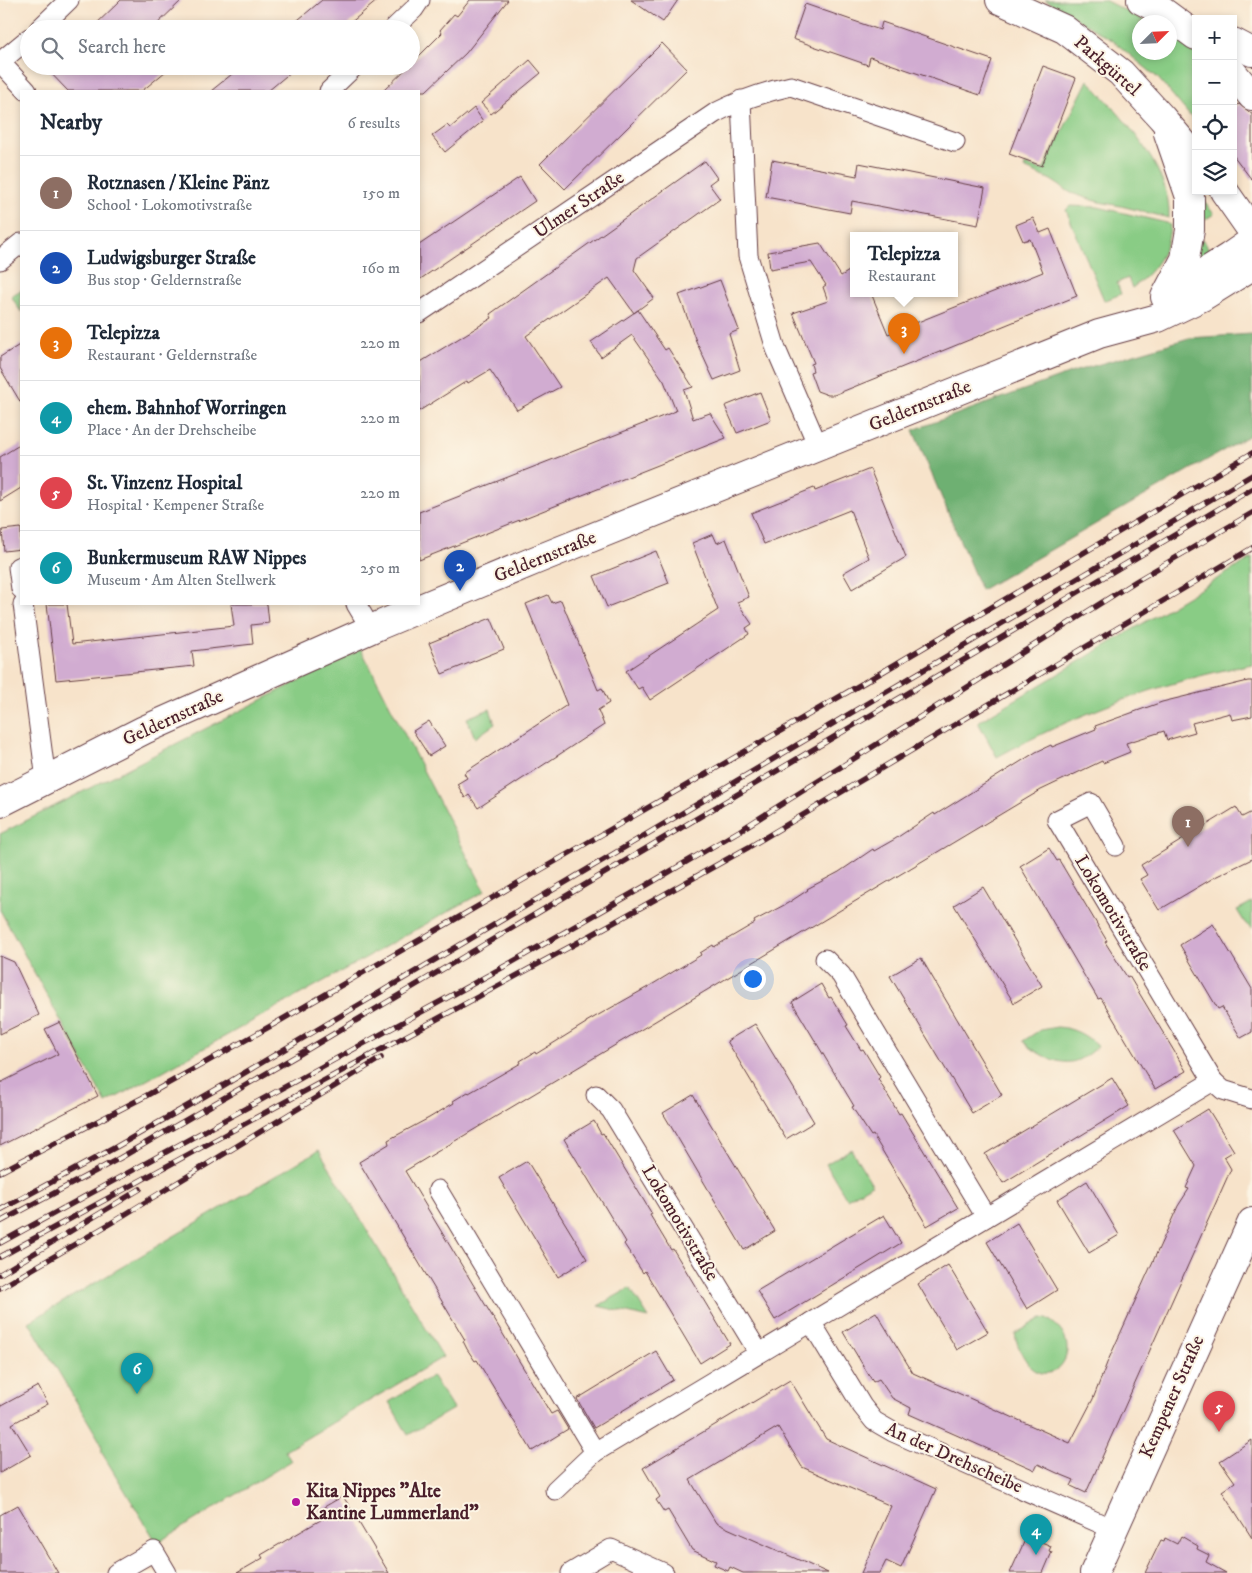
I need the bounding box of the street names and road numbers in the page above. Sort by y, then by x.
street label: Parkgürtel [1069,31,1145,101]
street label: Ulmer Straße [529,166,629,244]
street label: Geldernstraße [866,375,975,437]
street label: Geldernstraße [491,526,600,588]
street label: Geldernstraße [119,685,227,751]
street label: Lokomotivstraße [1069,851,1157,975]
street label: Lokomotivstraße [636,1161,724,1285]
street label: Kempener Straße [1135,1332,1209,1462]
street label: An der Drehscheibe [882,1417,1026,1499]

